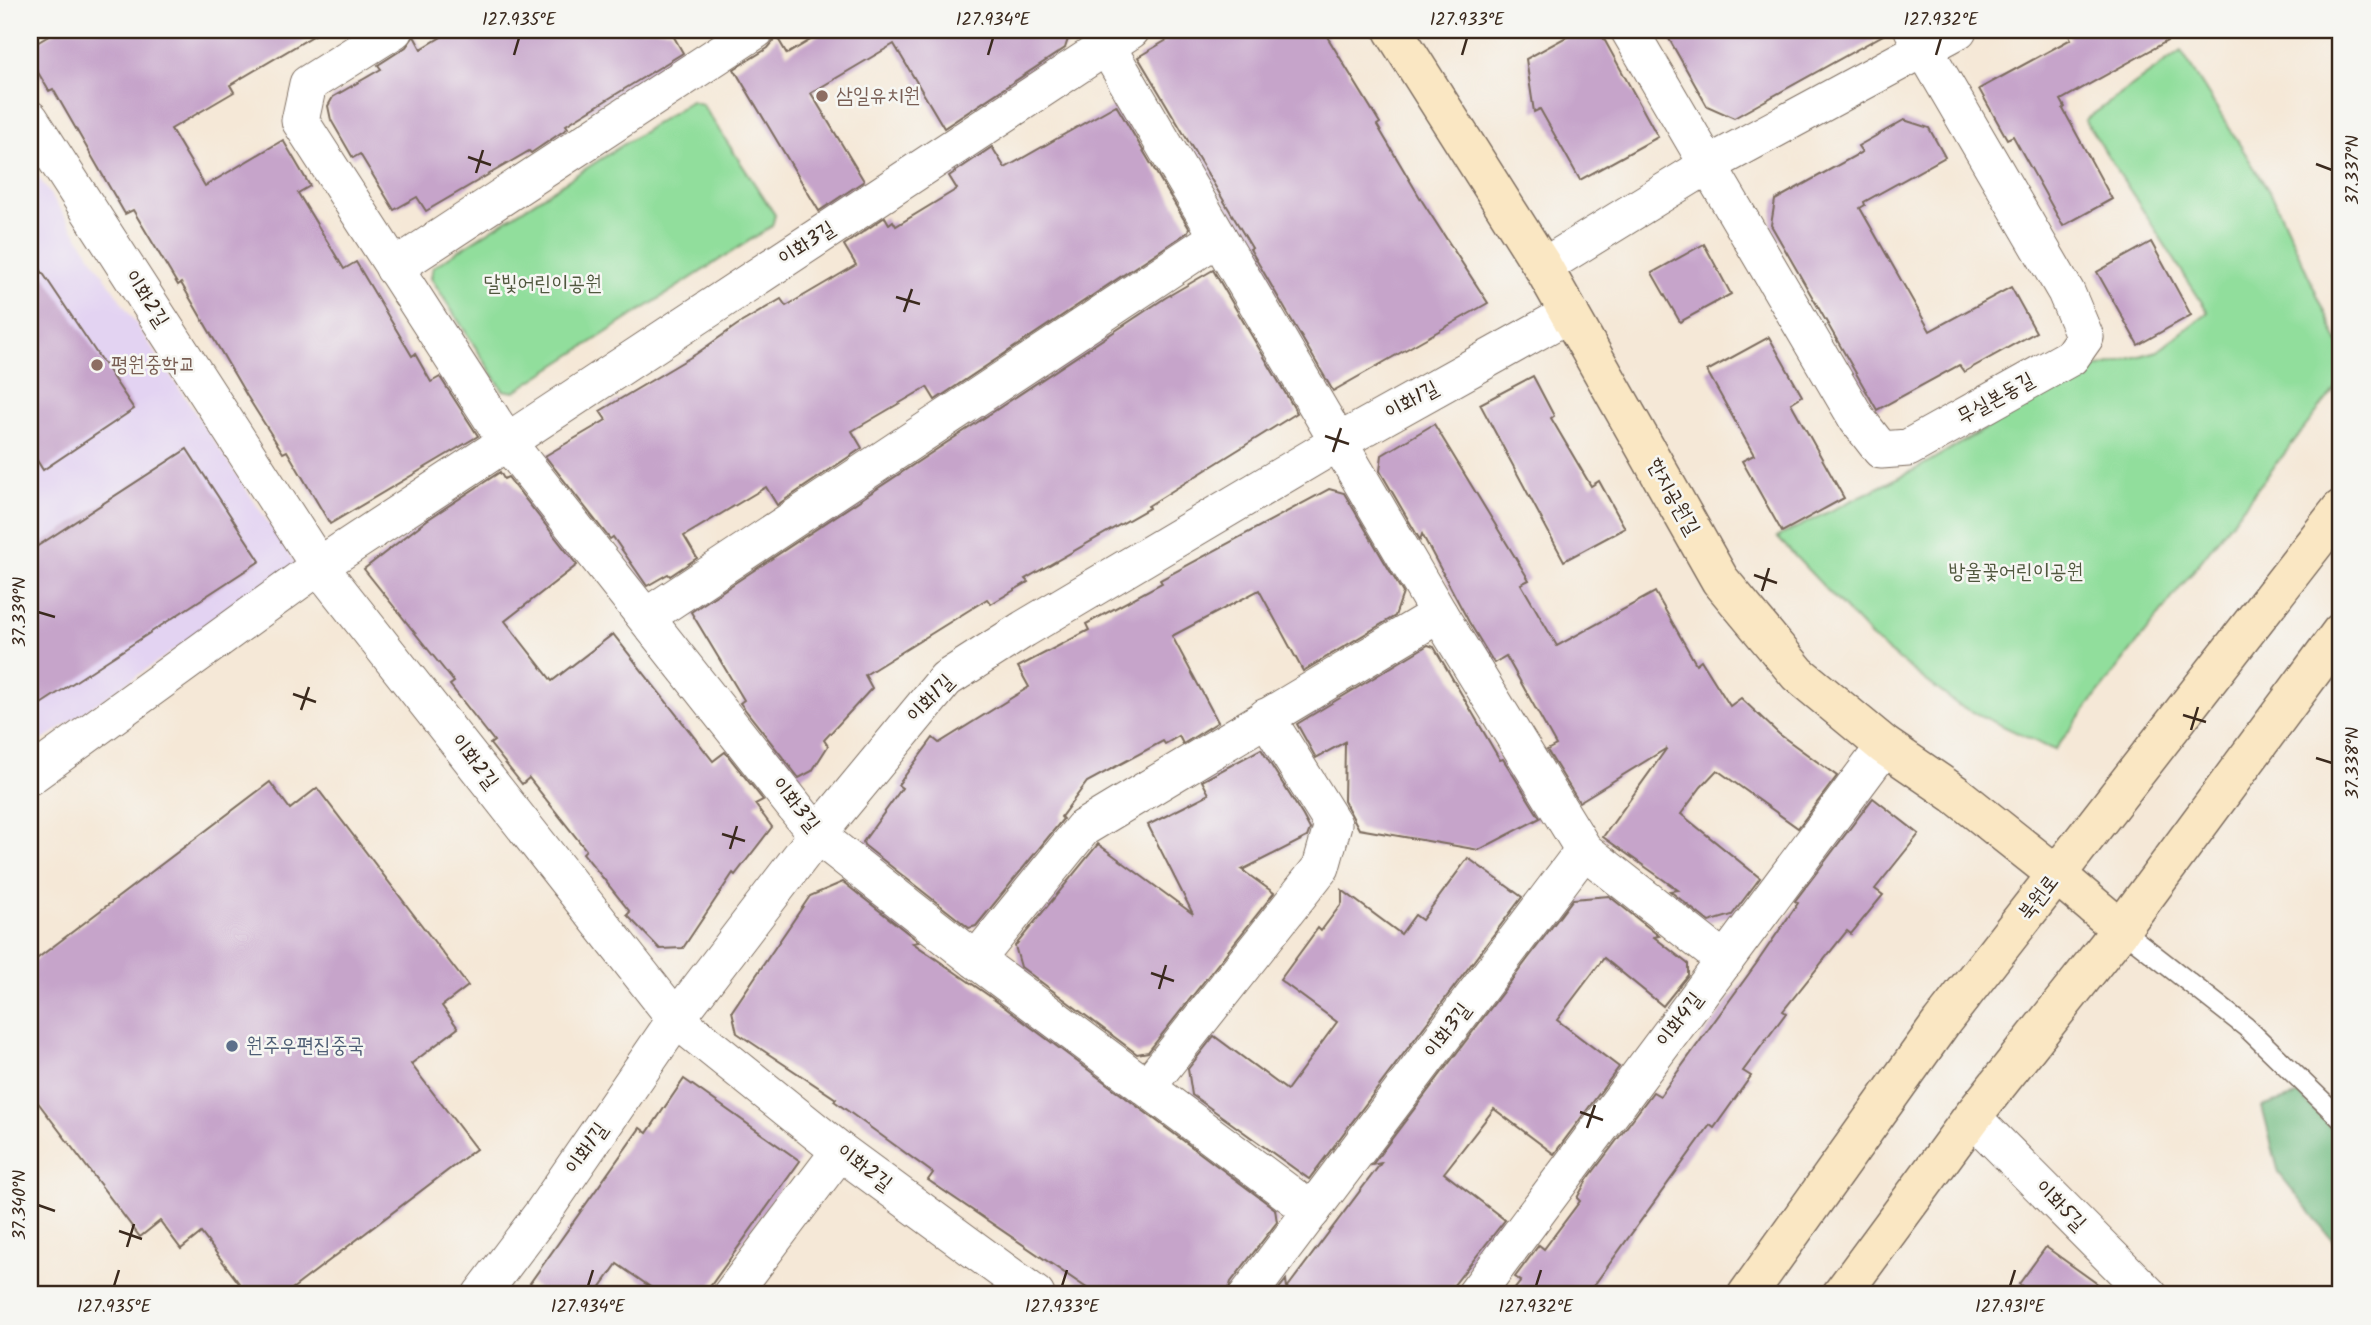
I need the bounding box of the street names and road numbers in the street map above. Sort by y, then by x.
street label: 이화3길 [772,213,842,275]
street label: 이화2길 [115,264,177,334]
street label: 무실본동길 [1951,364,2041,434]
street label: 이화1길 [1379,373,1445,429]
street label: 한지공원길 [1638,452,1708,542]
street label: 이화1길 [899,667,963,731]
street label: 이화2길 [442,727,506,797]
street label: 이화3길 [762,770,828,840]
street label: 북원로 [2010,868,2068,928]
street label: 이화4길 [1648,985,1712,1055]
street label: 이화3길 [1416,996,1480,1066]
street label: 이화1길 [557,1116,617,1182]
street label: 이화2길 [829,1136,899,1200]
street label: 이화5길 [2026,1172,2094,1240]

